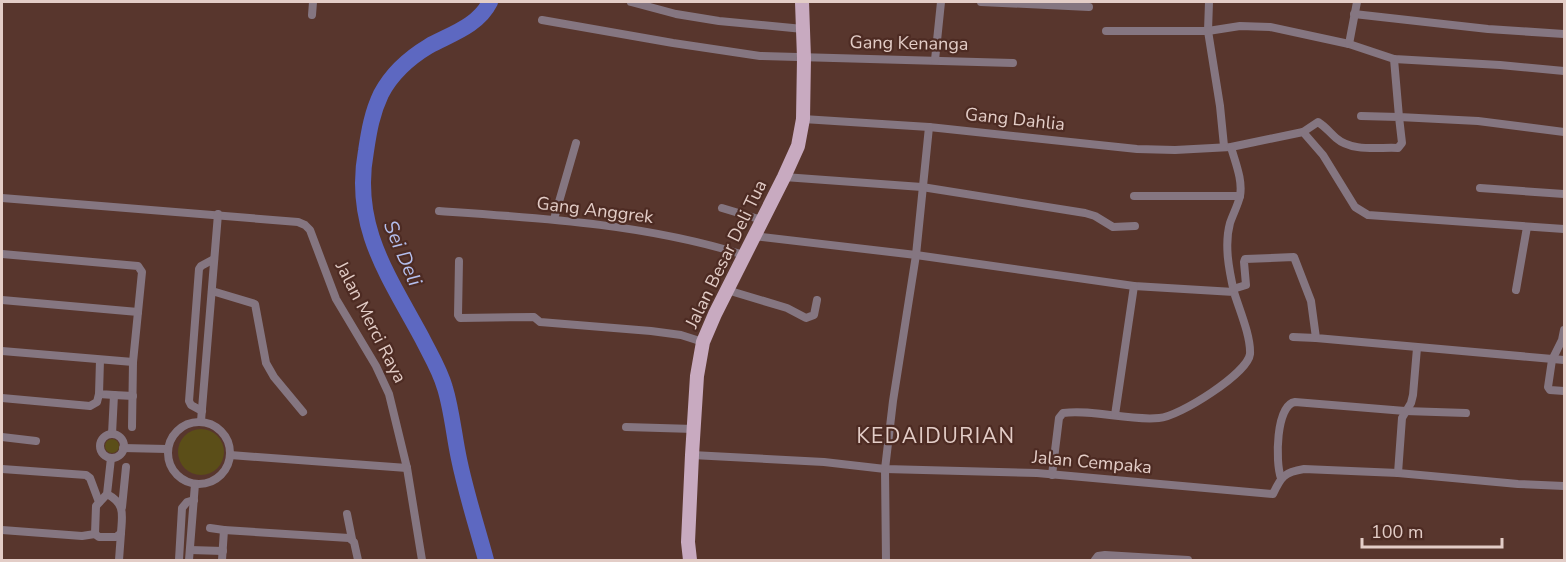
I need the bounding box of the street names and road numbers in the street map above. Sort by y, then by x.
street label: Gang Kenanga [849,30,969,56]
street label: Gang Dahlia [964,102,1066,136]
street label: Jalan Besar Deli Tua [679,176,772,333]
street label: Gang Anggrek [535,191,656,229]
street label: Jalan Merci Raya [330,256,412,387]
street label: Jalan Cempaka [1030,445,1153,479]

